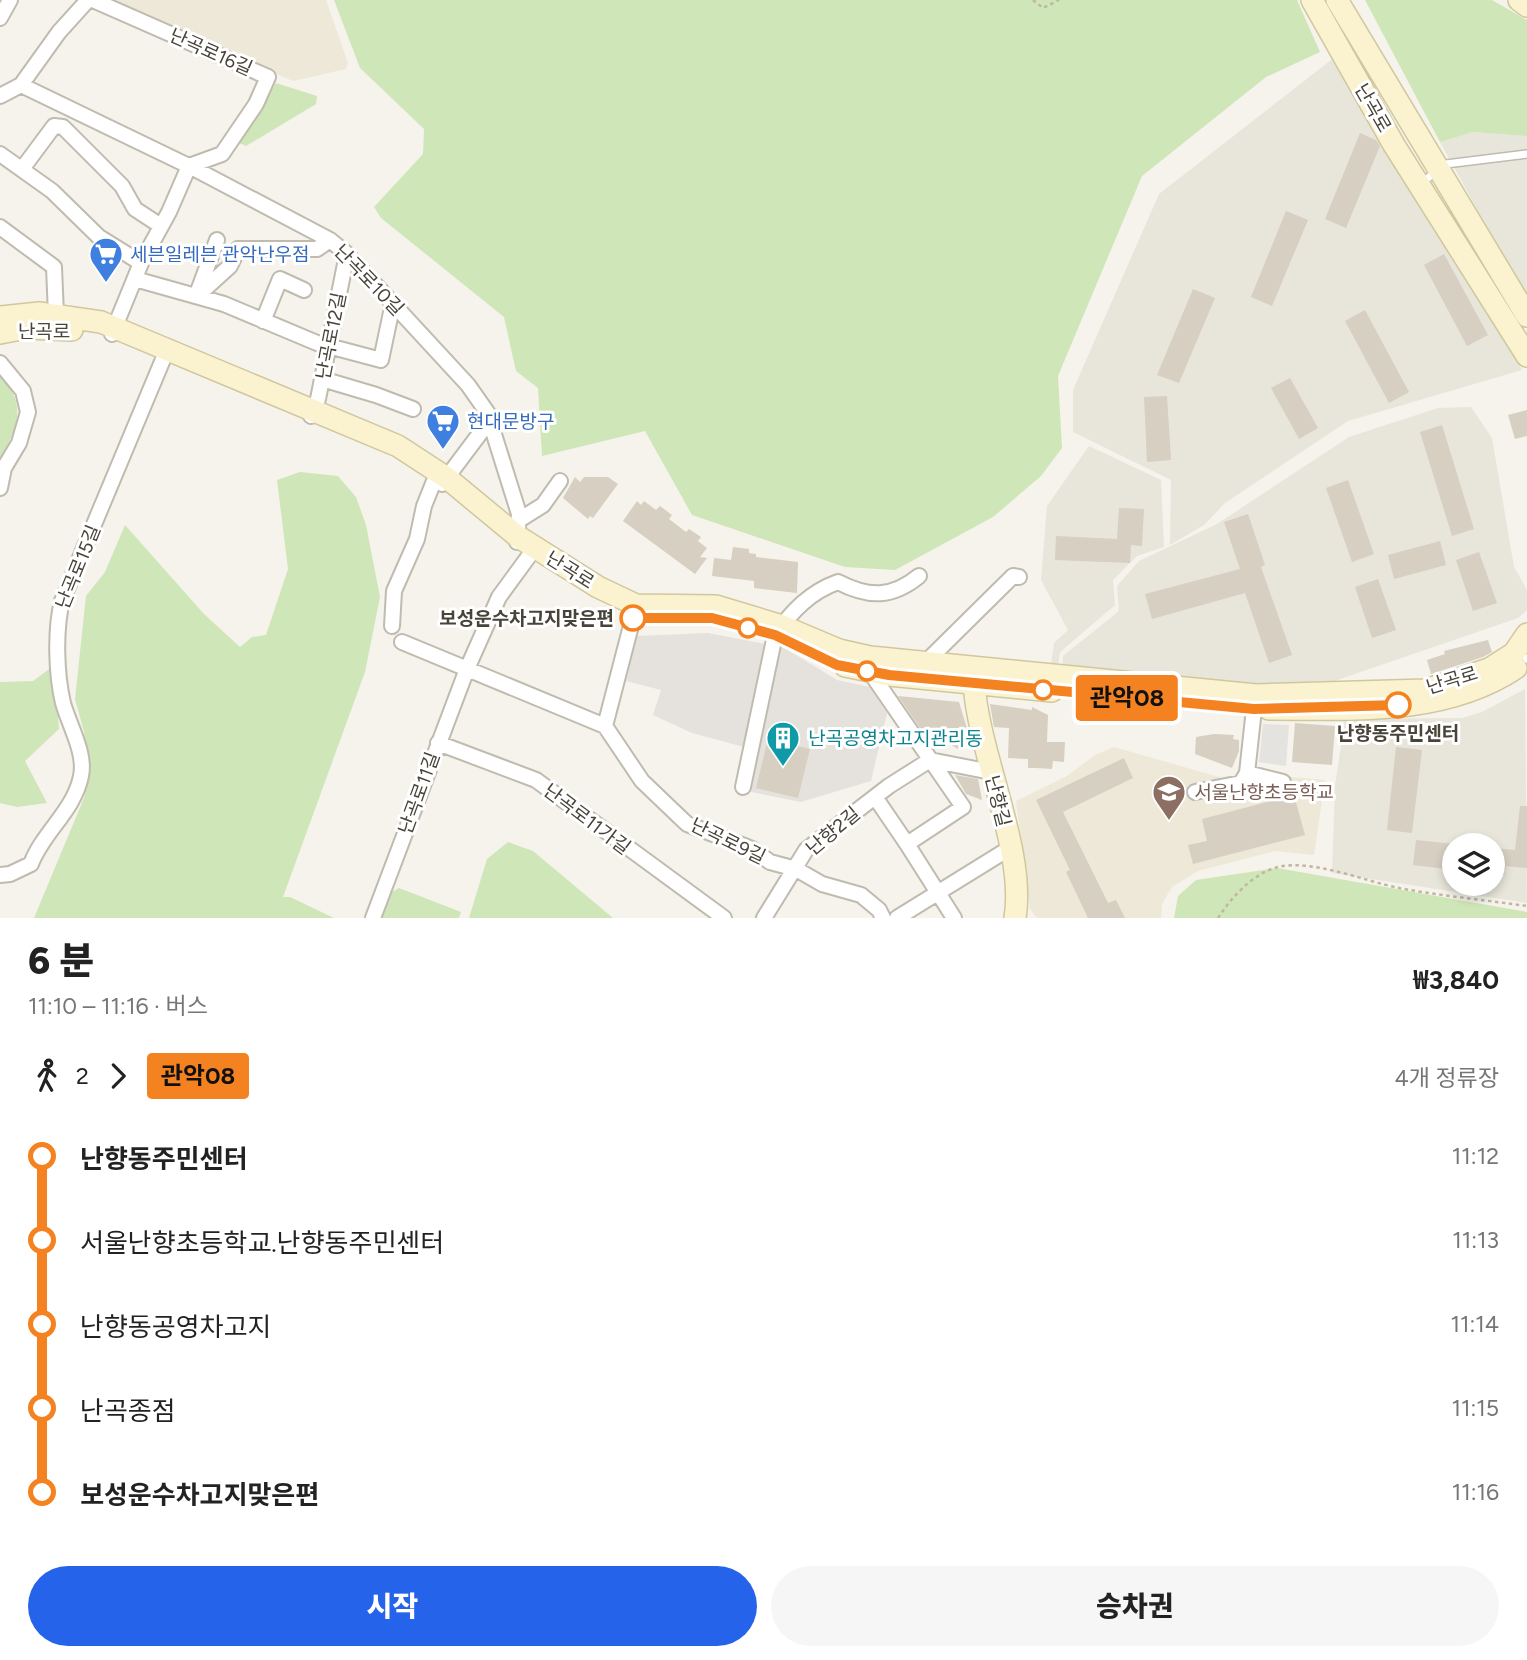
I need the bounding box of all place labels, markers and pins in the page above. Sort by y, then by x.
supermarket icon: 세븐일레븐 관악난우점 [87,235,125,284]
place label: 세븐일레븐 관악난우점 [130,243,310,266]
supermarket icon: 현대문방구 [424,402,462,451]
place label: 현대문방구 [467,410,554,433]
marker: 보성운수차고지맞은편 [620,605,646,631]
place label: 보성운수차고지맞은편 [439,607,614,630]
unlabelled marker [738,618,758,638]
unlabelled marker [857,661,877,681]
unlabelled marker [1033,680,1053,700]
marker: 난향동주민센터 [1385,692,1411,718]
building icon: 난곡공영차고지관리동 [764,719,802,768]
place label: 난향동주민센터 [1337,722,1459,745]
place label: 난곡공영차고지관리동 [808,727,983,750]
school or university icon: 서울난향초등학교 [1150,773,1188,822]
place label: 서울난향초등학교 [1194,781,1334,804]

